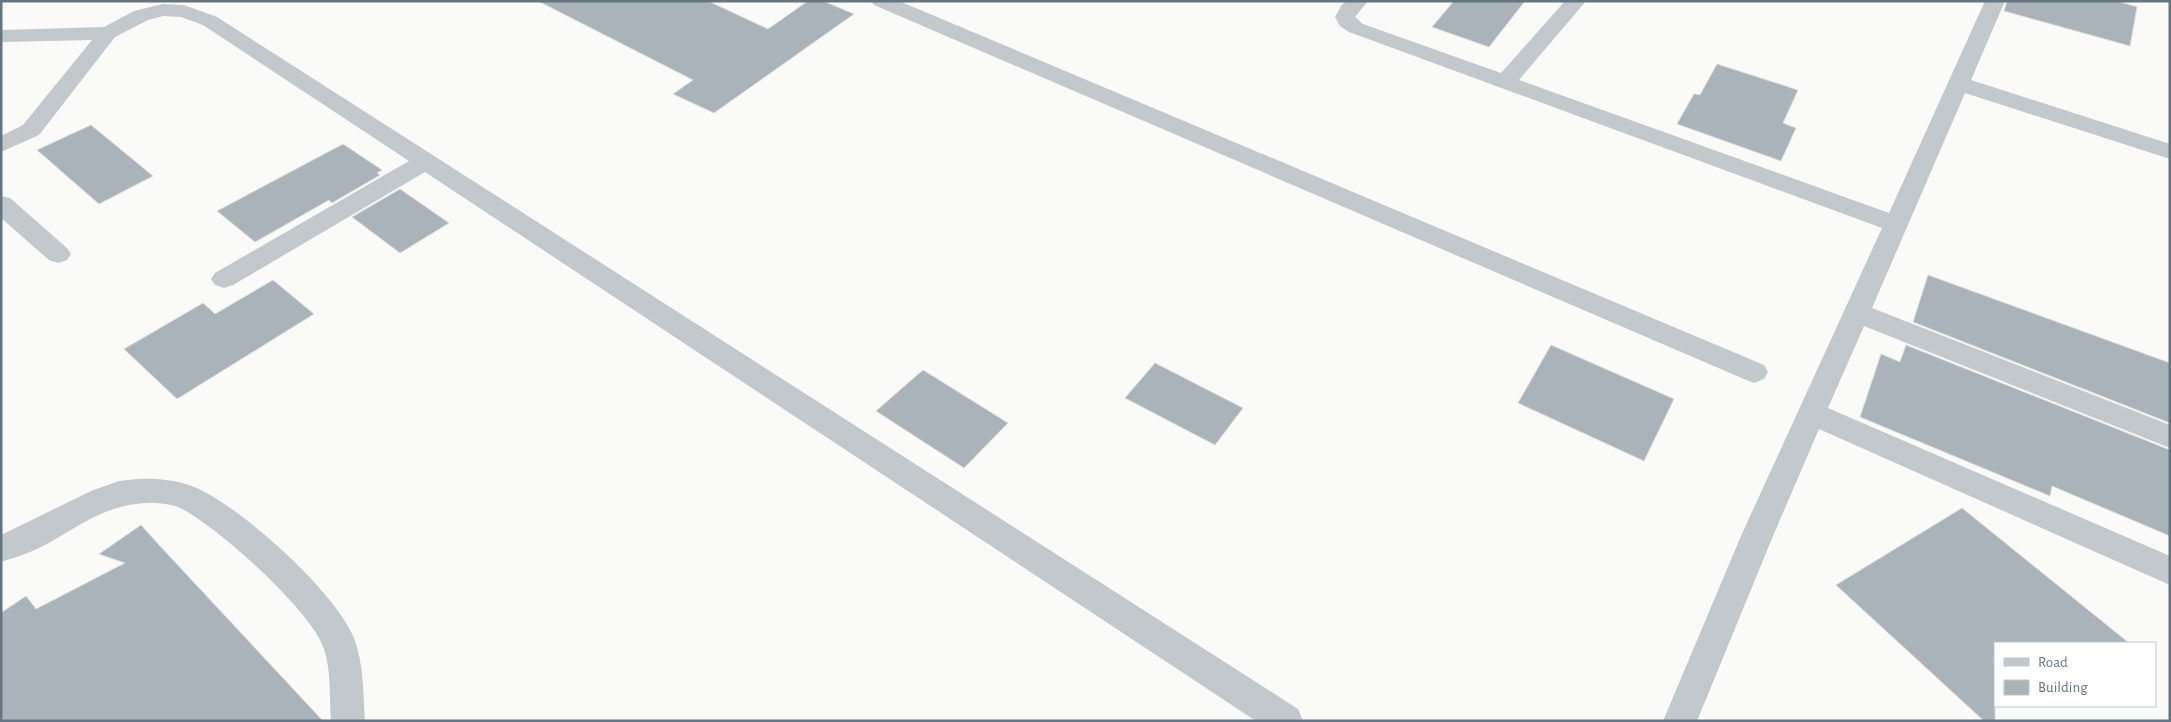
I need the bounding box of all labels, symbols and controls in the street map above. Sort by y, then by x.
legend [1994,642,2156,707]
text: Road [2038,655,2068,670]
text: Building [2038,680,2088,695]

